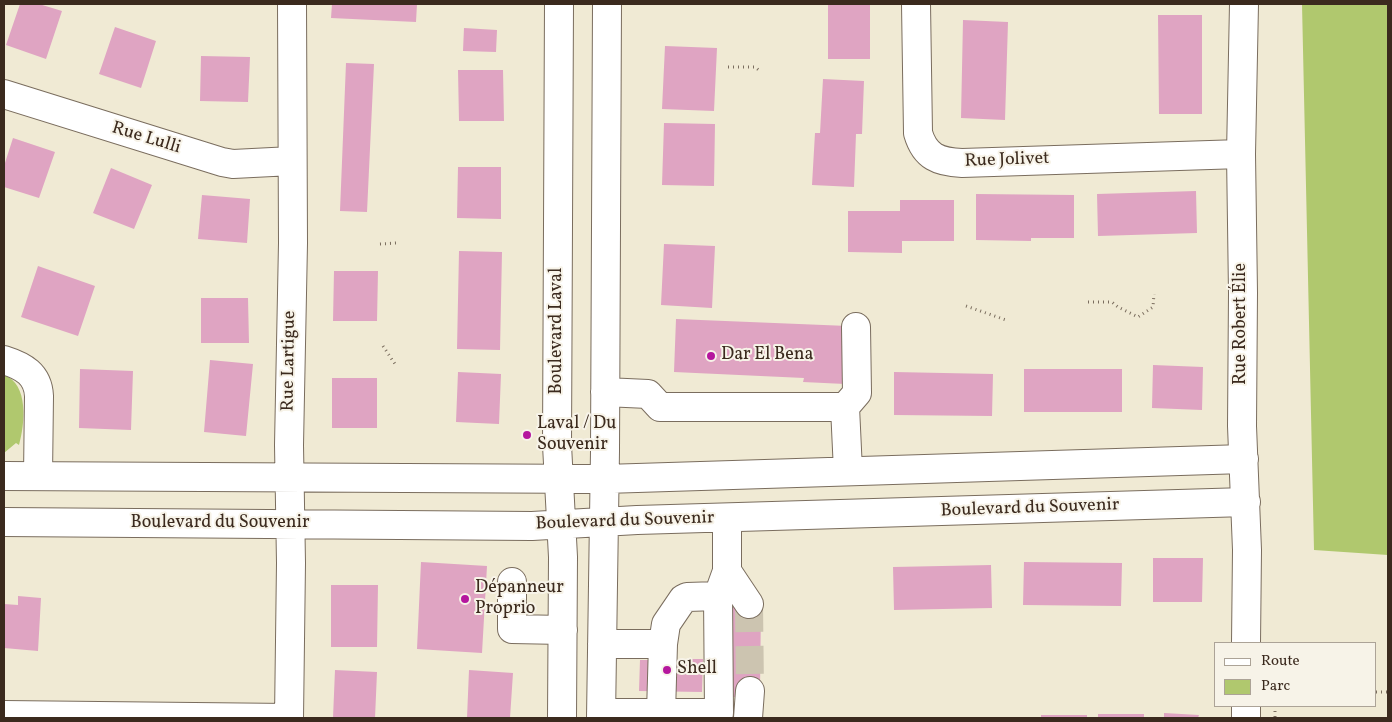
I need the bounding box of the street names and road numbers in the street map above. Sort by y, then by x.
street label: Rue Lulli [109,118,183,160]
street label: Rue Jolivet [964,149,1050,173]
street label: Rue Robert Élie [1231,263,1253,385]
street label: Boulevard Laval [547,268,569,394]
street label: Rue Lartigue [278,310,302,412]
street label: Boulevard du Souvenir [940,495,1120,523]
street label: Boulevard du Souvenir [535,508,715,536]
street label: Boulevard du Souvenir [130,513,310,535]

